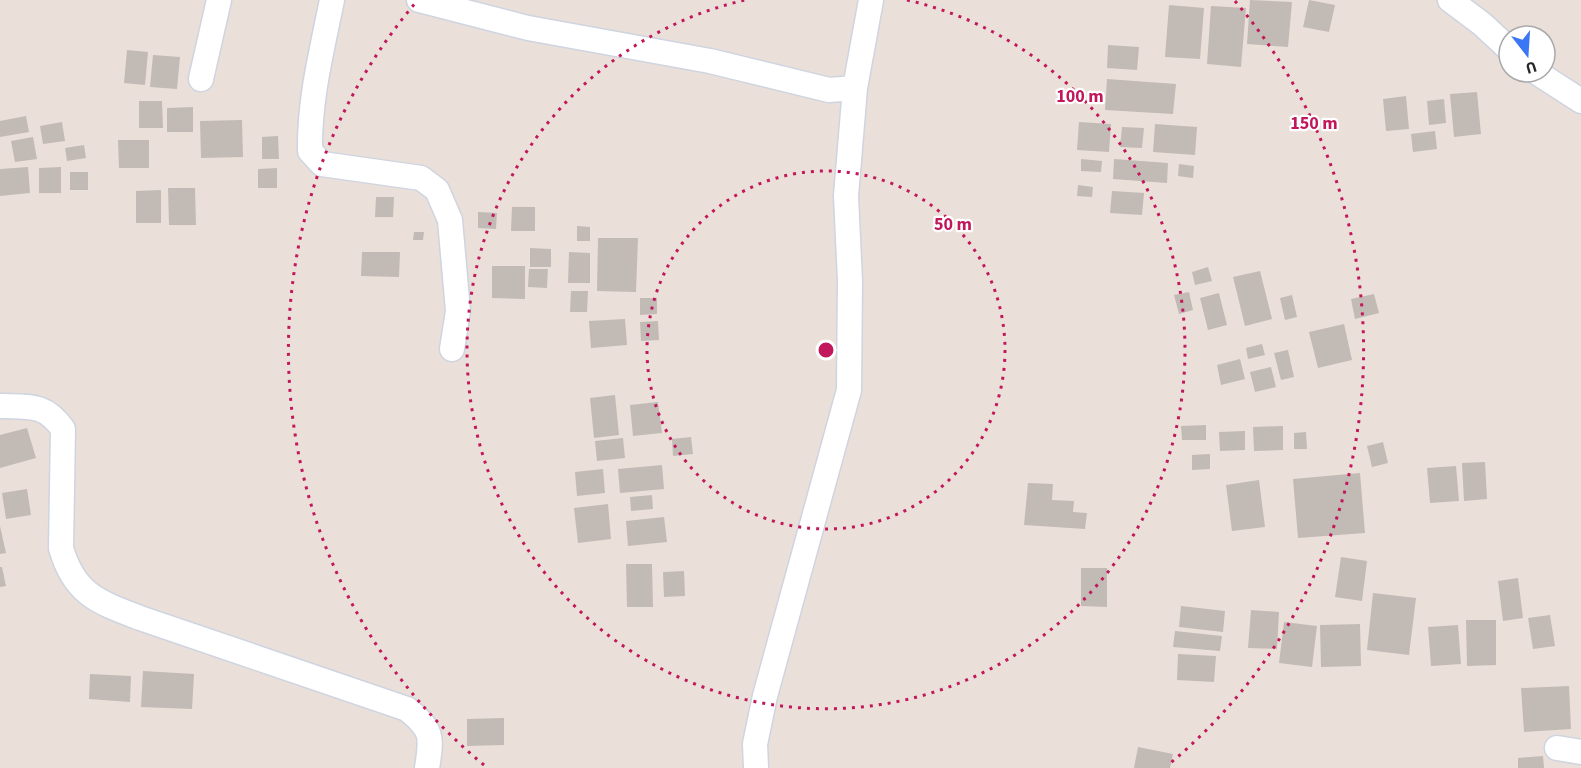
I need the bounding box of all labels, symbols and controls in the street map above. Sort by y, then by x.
north arrow [1497,24,1557,84]
text: U [1523,55,1539,79]
text: 100 m [1056,84,1104,109]
text: 150 m [1290,111,1338,136]
text: 50 m [934,212,972,237]
centre of rings [816,340,836,360]

